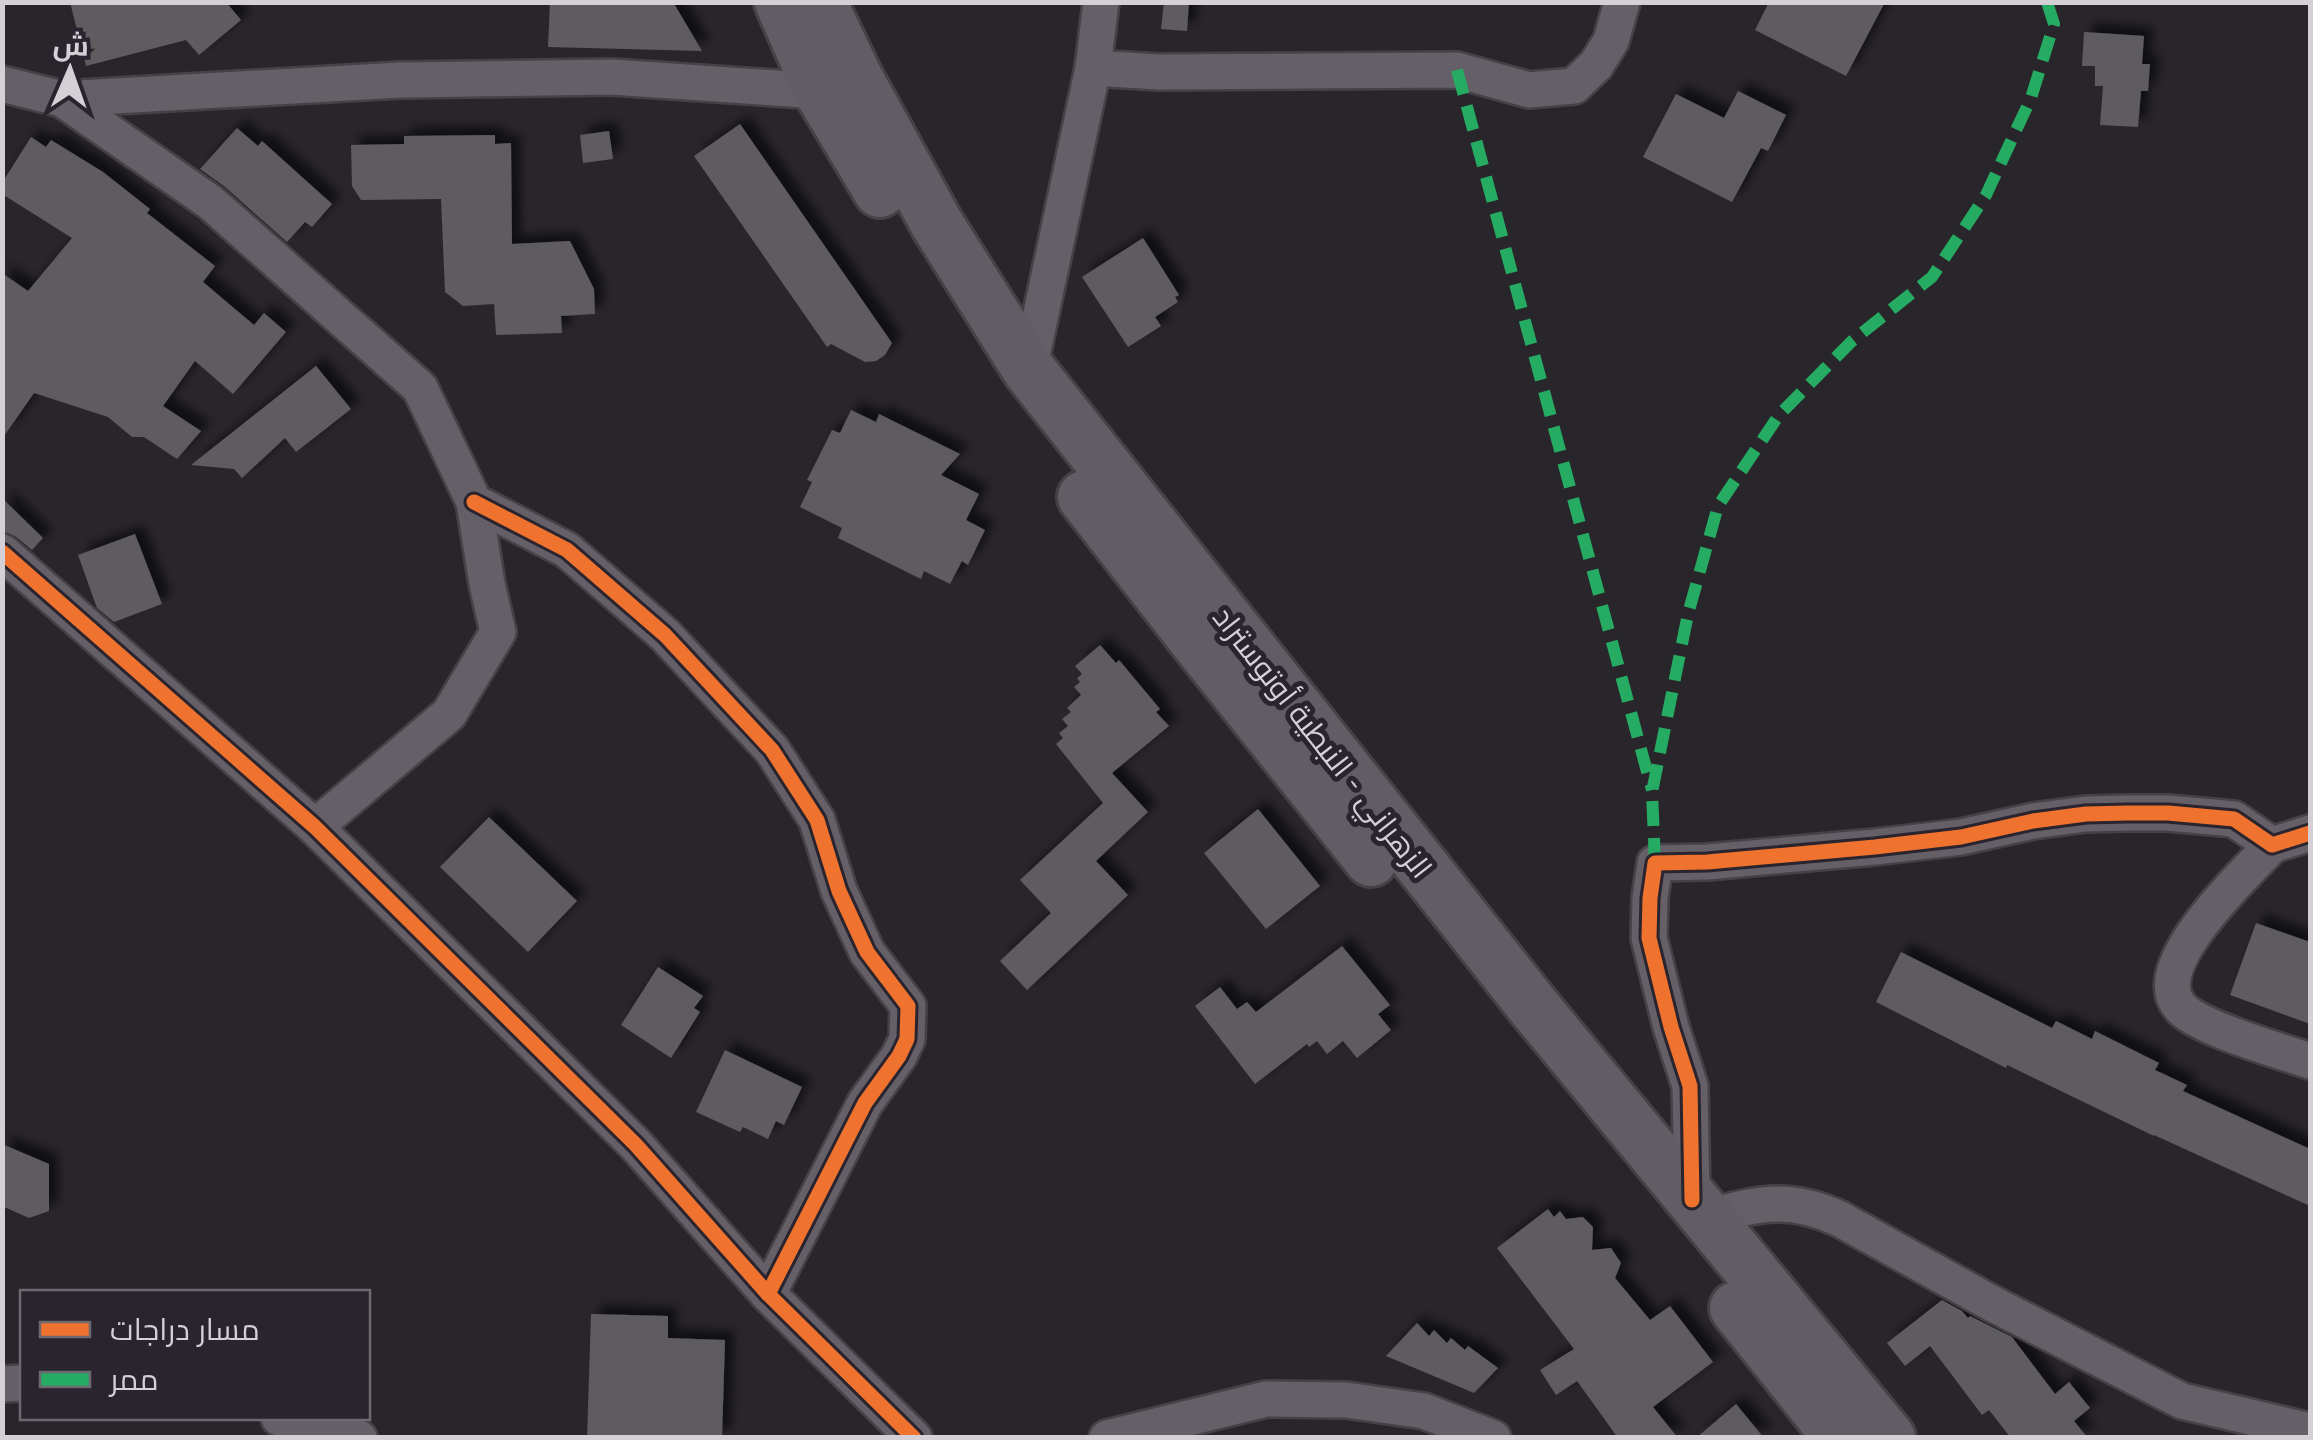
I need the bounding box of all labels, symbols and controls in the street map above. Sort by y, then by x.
north arrow [20,20,120,120]
text: ش [52,26,89,63]
street label: الزهراني - النبطية أوتوستراد [1201,598,1441,889]
legend [20,1290,370,1420]
text: مسار دراجات [110,1310,260,1348]
text: ممر [108,1360,159,1398]

